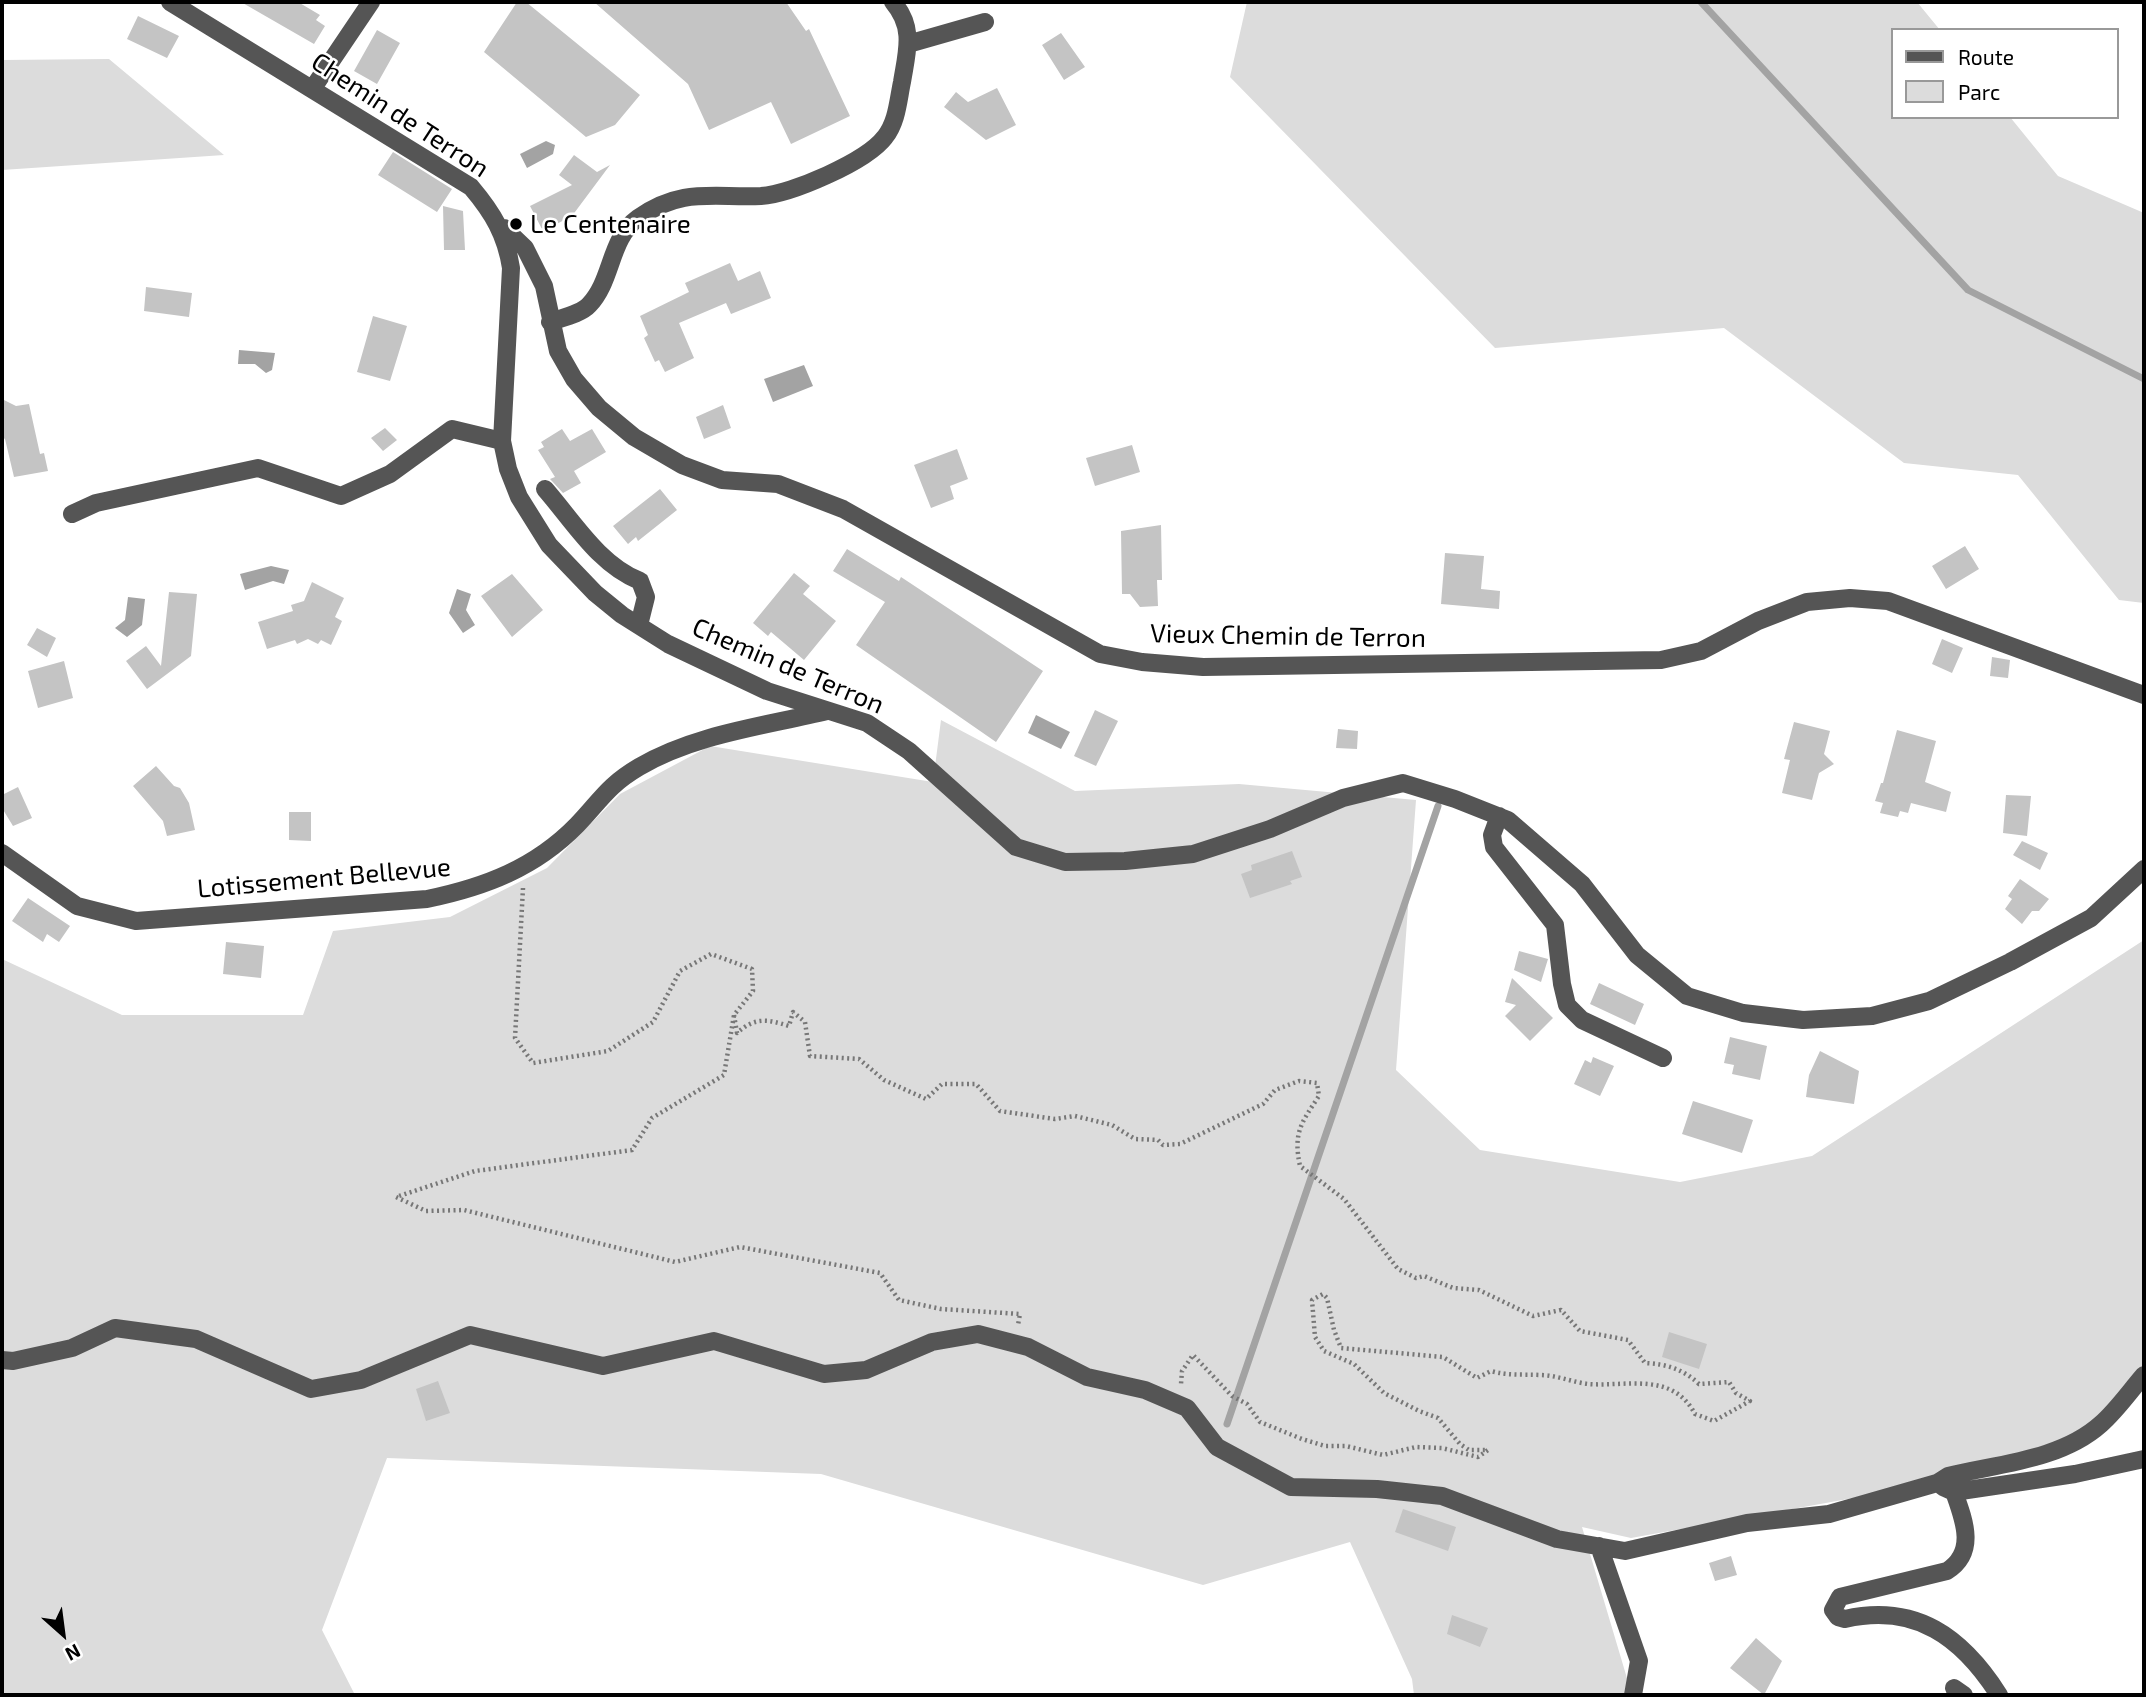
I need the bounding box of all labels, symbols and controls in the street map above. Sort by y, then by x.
legend [1890,28,2118,119]
text: Route [1958,44,2014,69]
street label: Chemin de Terron [305,46,495,184]
text: Parc [1958,79,2000,104]
place label: Le Centenaire [530,208,691,240]
marker: Le Centenaire [508,216,524,232]
street label: Chemin de Terron [687,612,889,720]
street label: Vieux Chemin de Terron [1150,618,1426,654]
street label: Lotissement Bellevue [196,851,452,905]
north arrow [28,1599,98,1669]
text: N [62,1640,85,1666]

